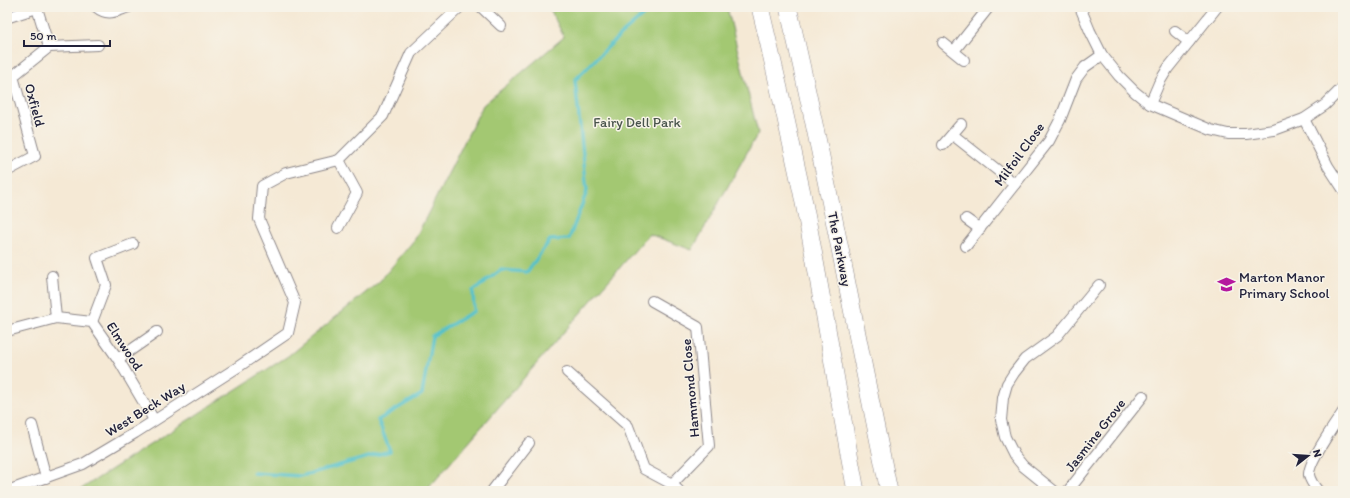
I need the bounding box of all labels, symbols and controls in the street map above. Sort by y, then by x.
scale bar [24,22,110,48]
text: 50 m [30,29,56,43]
street label: Oxfield [21,82,49,129]
park label: Fairy Dell Park [593,114,682,131]
street label: Milfoil Close [991,119,1048,189]
street label: The Parkway [824,210,855,288]
place label: Marton Manor Primary School [1239,269,1330,302]
school or university icon: Marton Manor Primary School [1216,275,1236,295]
street label: Elmwood [103,319,147,374]
street label: Hammond Close [678,338,703,438]
street label: West Beck Way [102,378,189,441]
street label: Jasmine Grove [1062,395,1129,475]
north arrow [1288,436,1328,476]
text: N [1310,448,1324,459]

